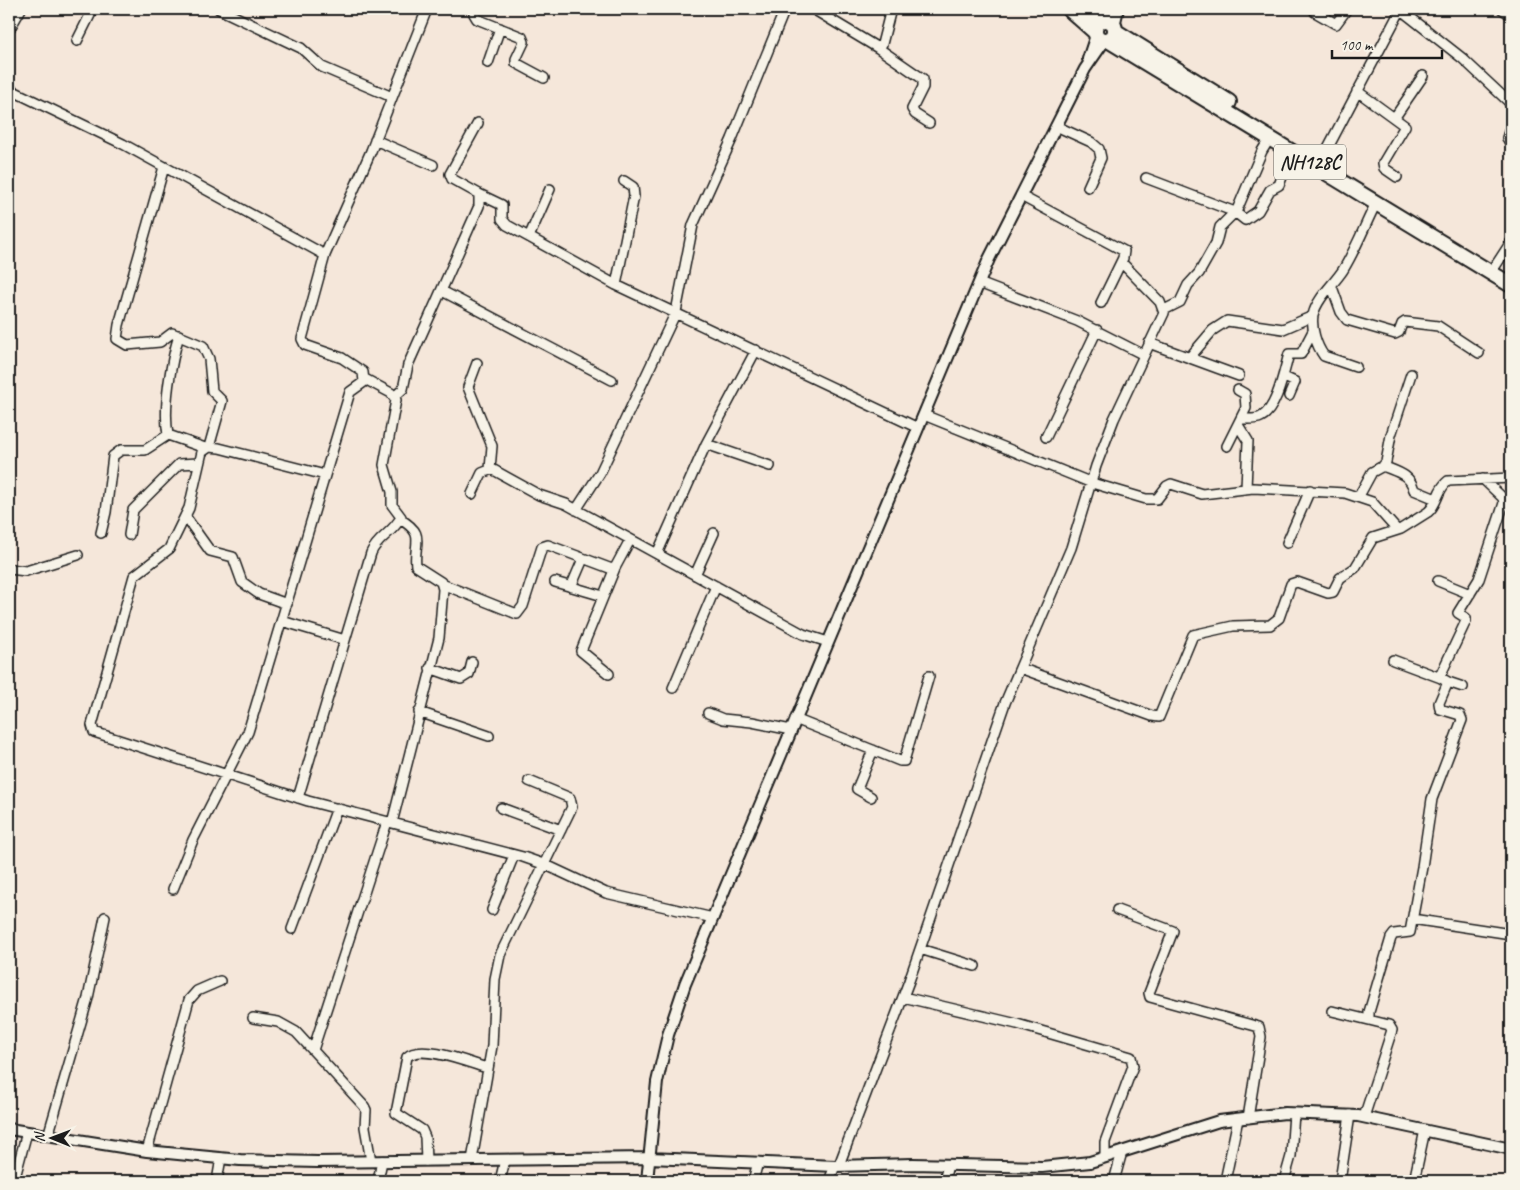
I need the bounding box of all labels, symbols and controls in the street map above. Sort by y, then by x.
scale bar [1332,28,1442,60]
text: 100 m [1340,36,1374,55]
road number: NH128C [1274,144,1346,180]
north arrow [28,1112,78,1162]
text: N [31,1131,48,1142]

